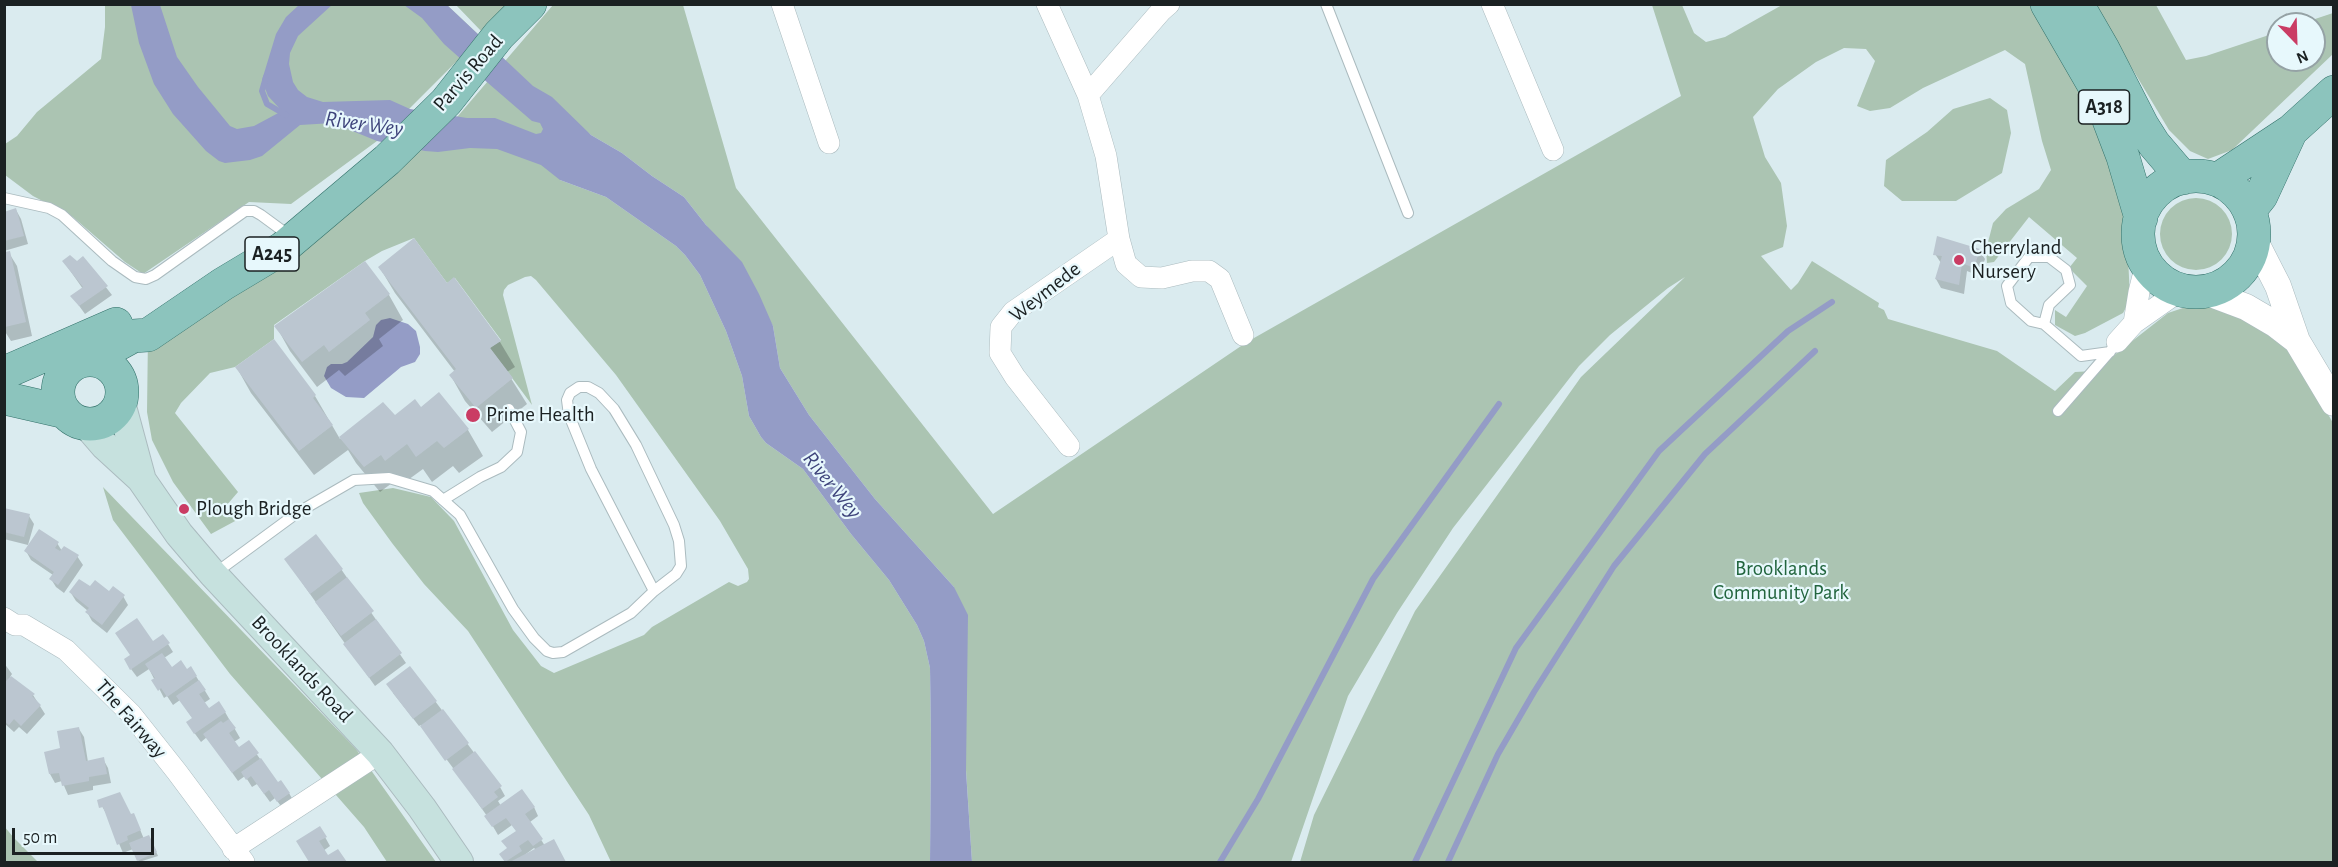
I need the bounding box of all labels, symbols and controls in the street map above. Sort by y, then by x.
north arrow [2266,12,2326,72]
street label: Parvis Road [428,29,508,117]
text: N [2294,47,2310,66]
road number: A318 [2078,90,2130,124]
water label: River Wey [323,105,405,143]
place label: Cherryland Nursery [1971,235,2062,285]
road number: A245 [245,237,299,271]
marker: Cherryland Nursery [1952,253,1966,267]
street label: Weymede [1004,256,1086,328]
place label: Prime Health [486,402,595,428]
marker: Prime Health [464,406,482,424]
water label: River Wey [797,446,867,524]
place label: Plough Bridge [196,496,311,522]
marker: Plough Bridge [177,502,191,516]
park label: Brooklands Community Park [1713,556,1849,606]
street label: Brooklands Road [246,610,358,728]
street label: The Fairway [90,674,172,764]
scale bar [15,816,158,854]
text: 50 m [23,829,57,847]

